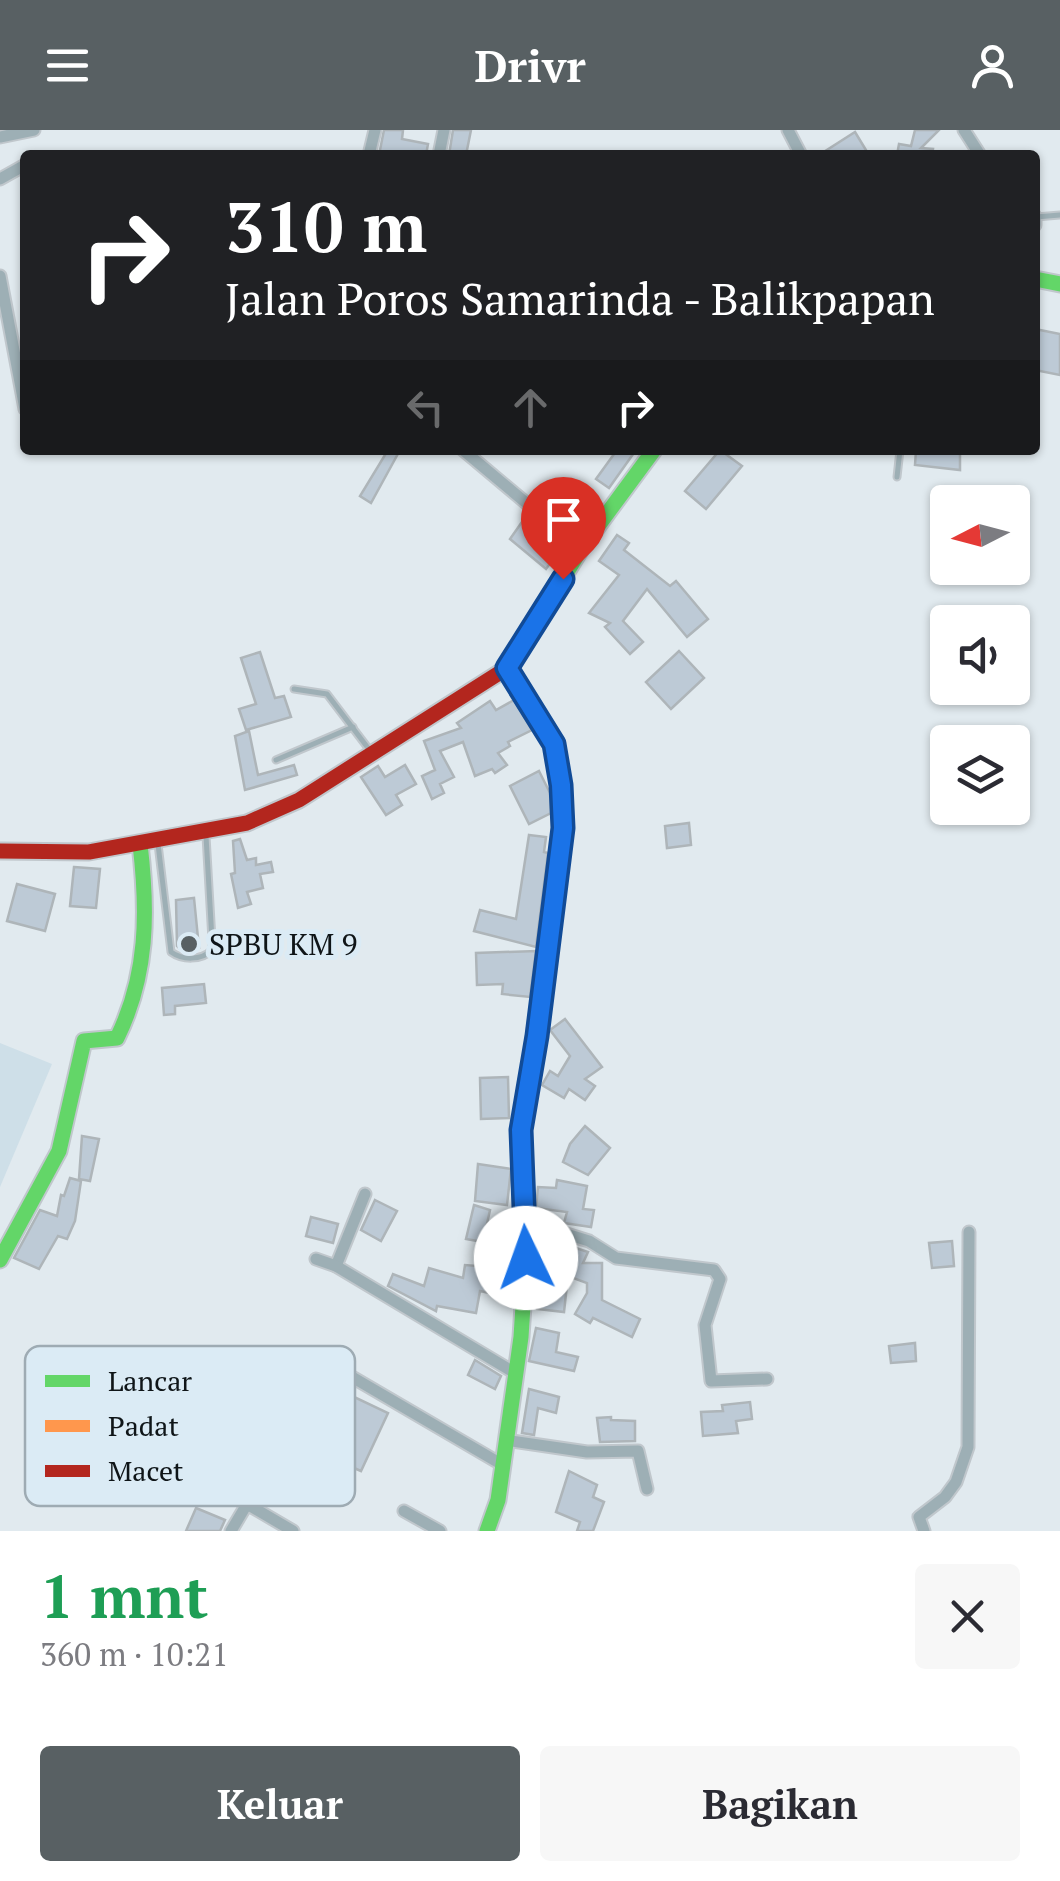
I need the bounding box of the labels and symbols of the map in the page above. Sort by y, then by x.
pin [521,477,606,580]
north arrow [930,485,1030,585]
place label: SPBU KM 9 [209,924,358,964]
marker: SPBU KM 9 [178,933,200,955]
position arrow [474,1206,578,1310]
legend [25,1346,355,1506]
text: Lancar [108,1362,192,1399]
text: Padat [108,1407,179,1444]
text: Macet [108,1452,184,1489]

